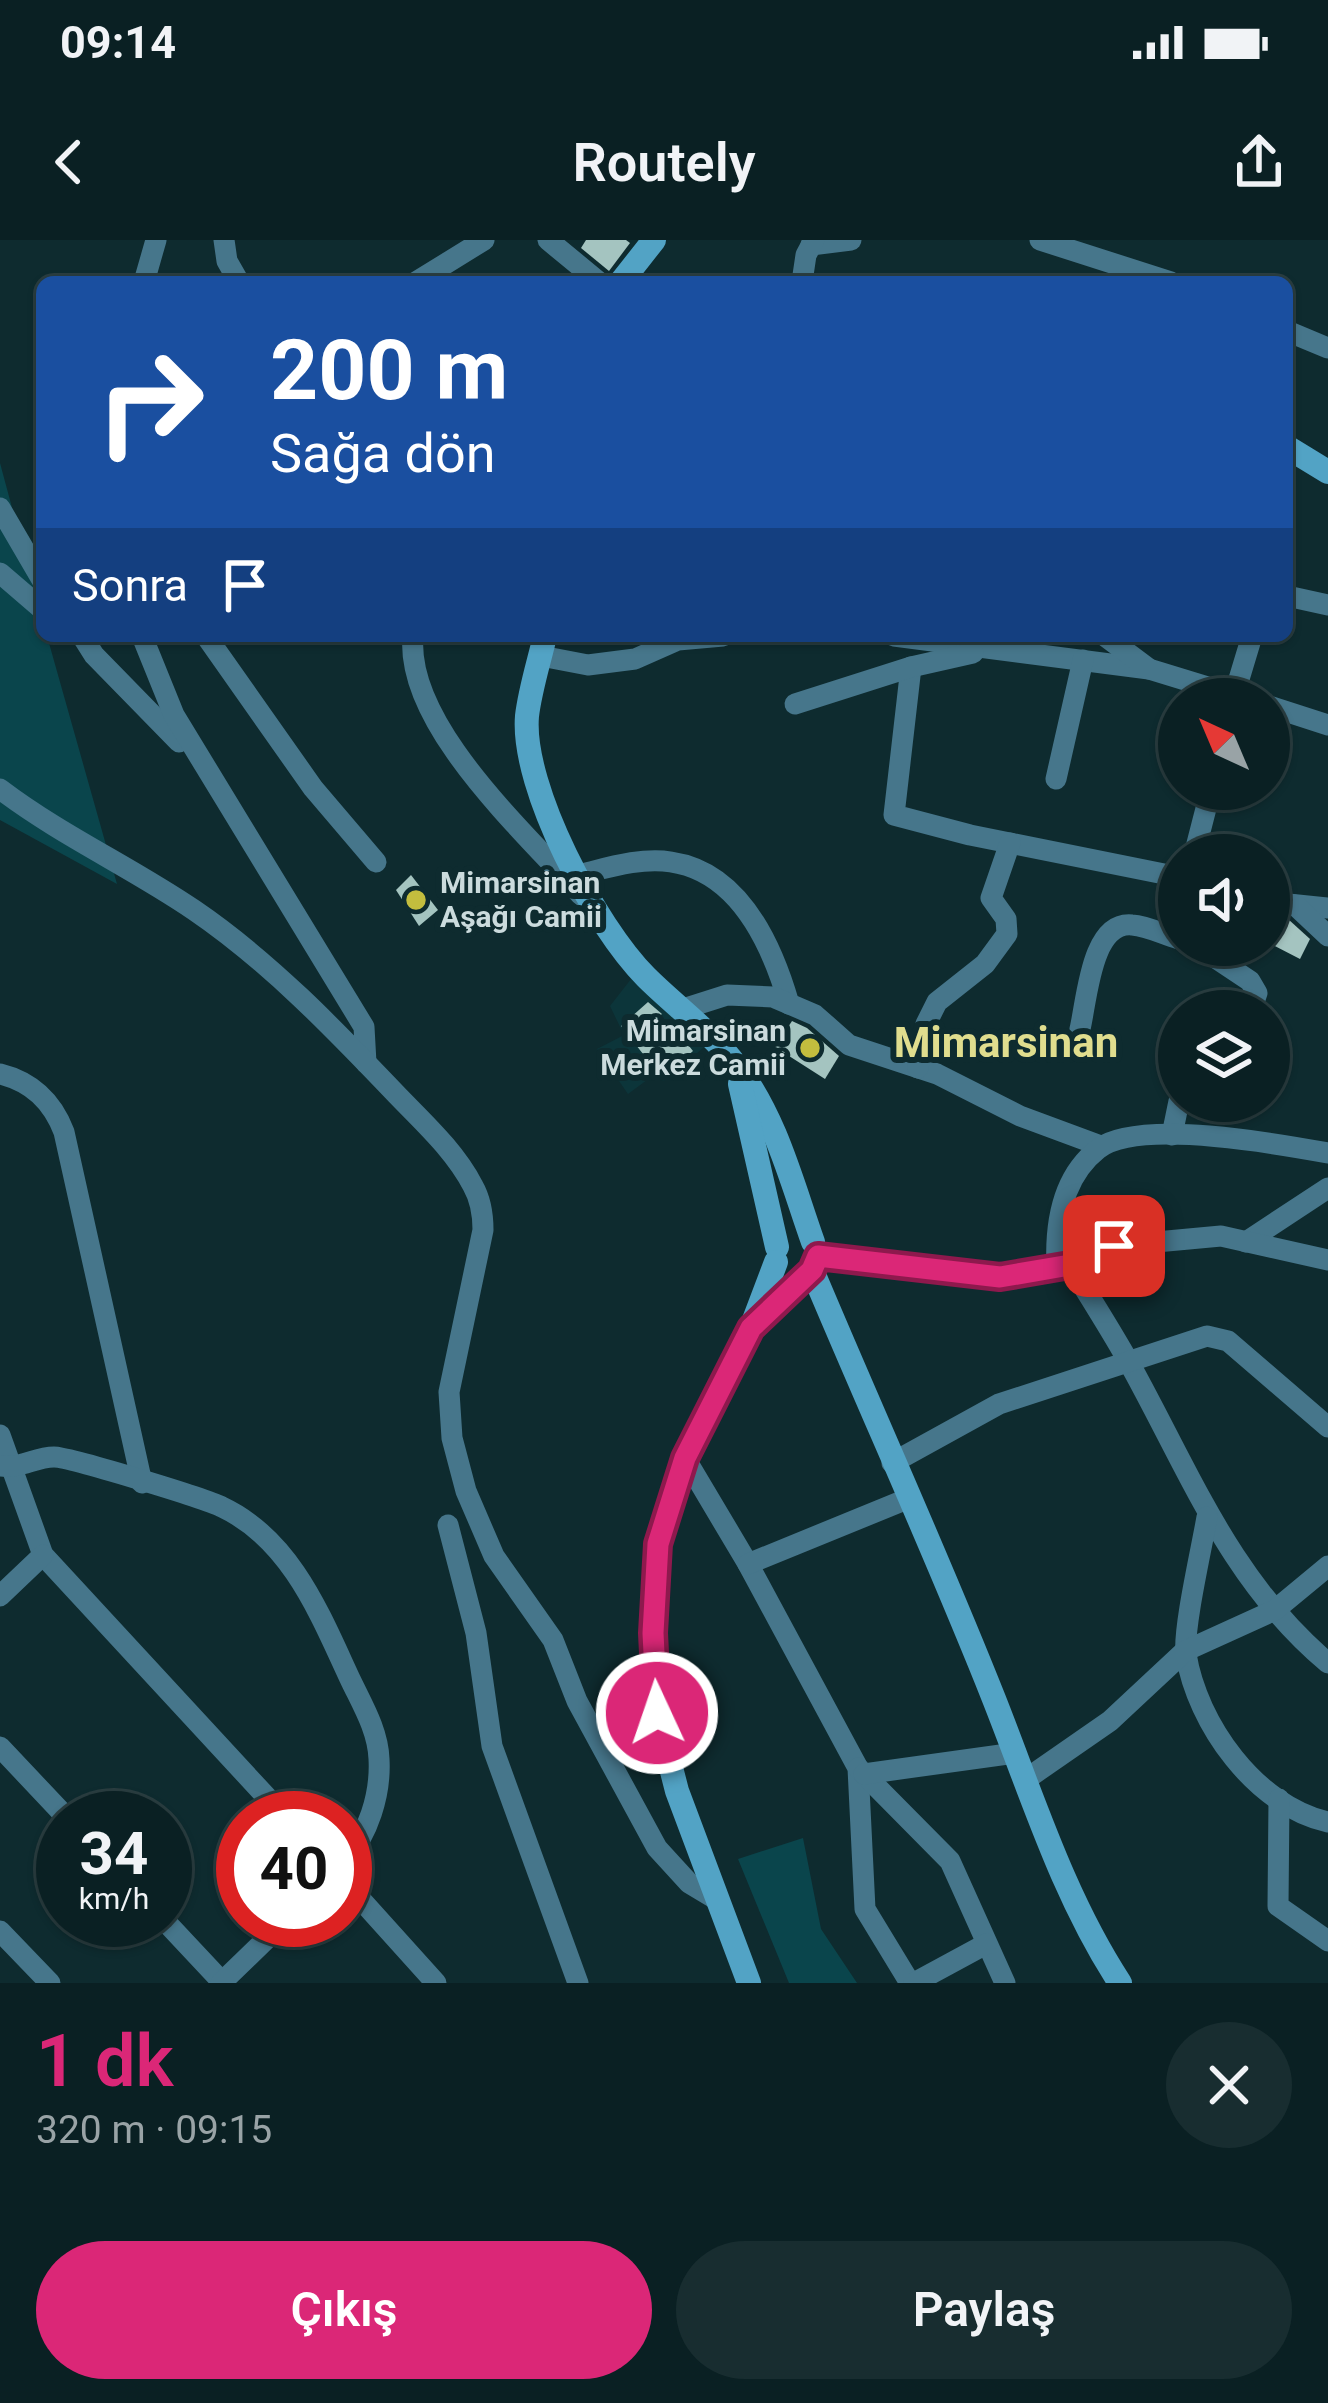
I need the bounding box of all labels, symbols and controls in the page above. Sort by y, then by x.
text: 09:14 [60,16,176,69]
icon: back [36,129,102,195]
icon: share [1226,129,1292,195]
text: Routely [572,131,756,194]
text: 200 m [270,321,508,420]
icon: right [72,324,228,480]
text: Sağa dön [270,422,496,485]
icon: arrive [212,552,278,618]
text: Sonra [72,559,188,612]
north arrow [1158,678,1290,810]
map controls [1158,678,1290,1122]
button: sound [1158,834,1290,966]
place label: Mimarsinan Aşağı Camii [440,865,602,934]
marker: Mimarsinan Aşağı Camii [403,887,429,913]
button: layers [1158,990,1290,1122]
place label: Mimarsinan Merkez Camii [600,1013,786,1082]
district label: Mimarsinan [894,1018,1118,1067]
marker: Mimarsinan Merkez Camii [797,1035,823,1061]
pin [1063,1195,1165,1297]
icon: arrive [1081,1213,1147,1279]
position arrow [594,1650,720,1776]
speed limit sign: 40 [216,1791,372,1947]
text: 34 [80,1818,148,1889]
text: km/h [79,1881,149,1916]
text: 1 dk [36,2019,174,2104]
button: close [1166,2022,1292,2148]
text: 320 m · 09:15 [36,2107,272,2153]
button: Çıkış [36,2241,652,2379]
button: Paylaş [676,2241,1292,2379]

